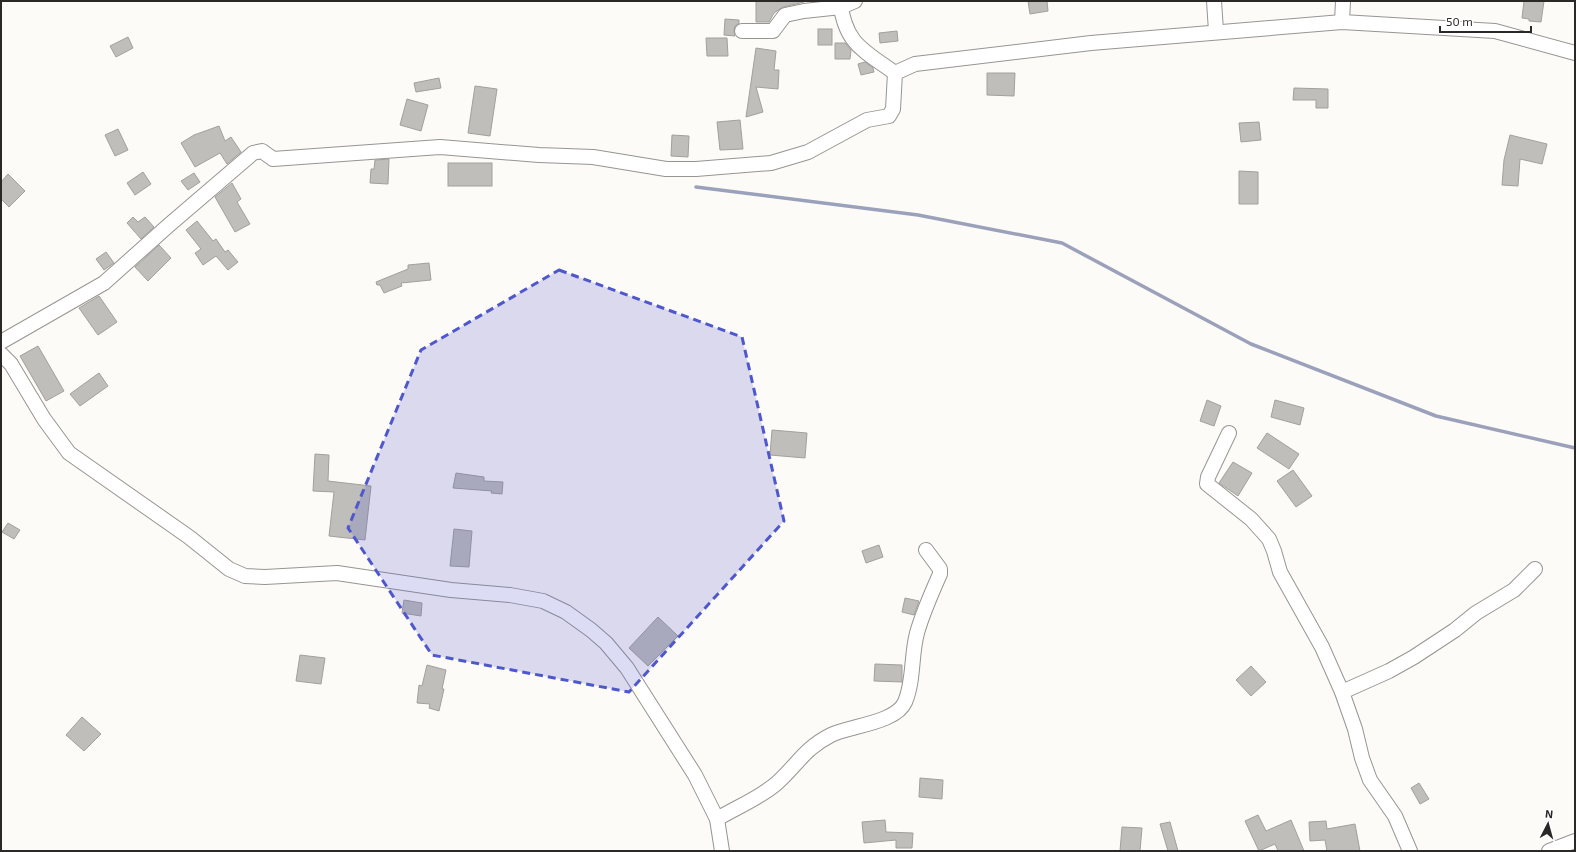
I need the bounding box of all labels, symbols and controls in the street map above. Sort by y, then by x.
scale bar [1440,8,1531,34]
text: 50 m [1446,14,1473,28]
north arrow [1528,804,1568,844]
text: N [1544,807,1554,820]

